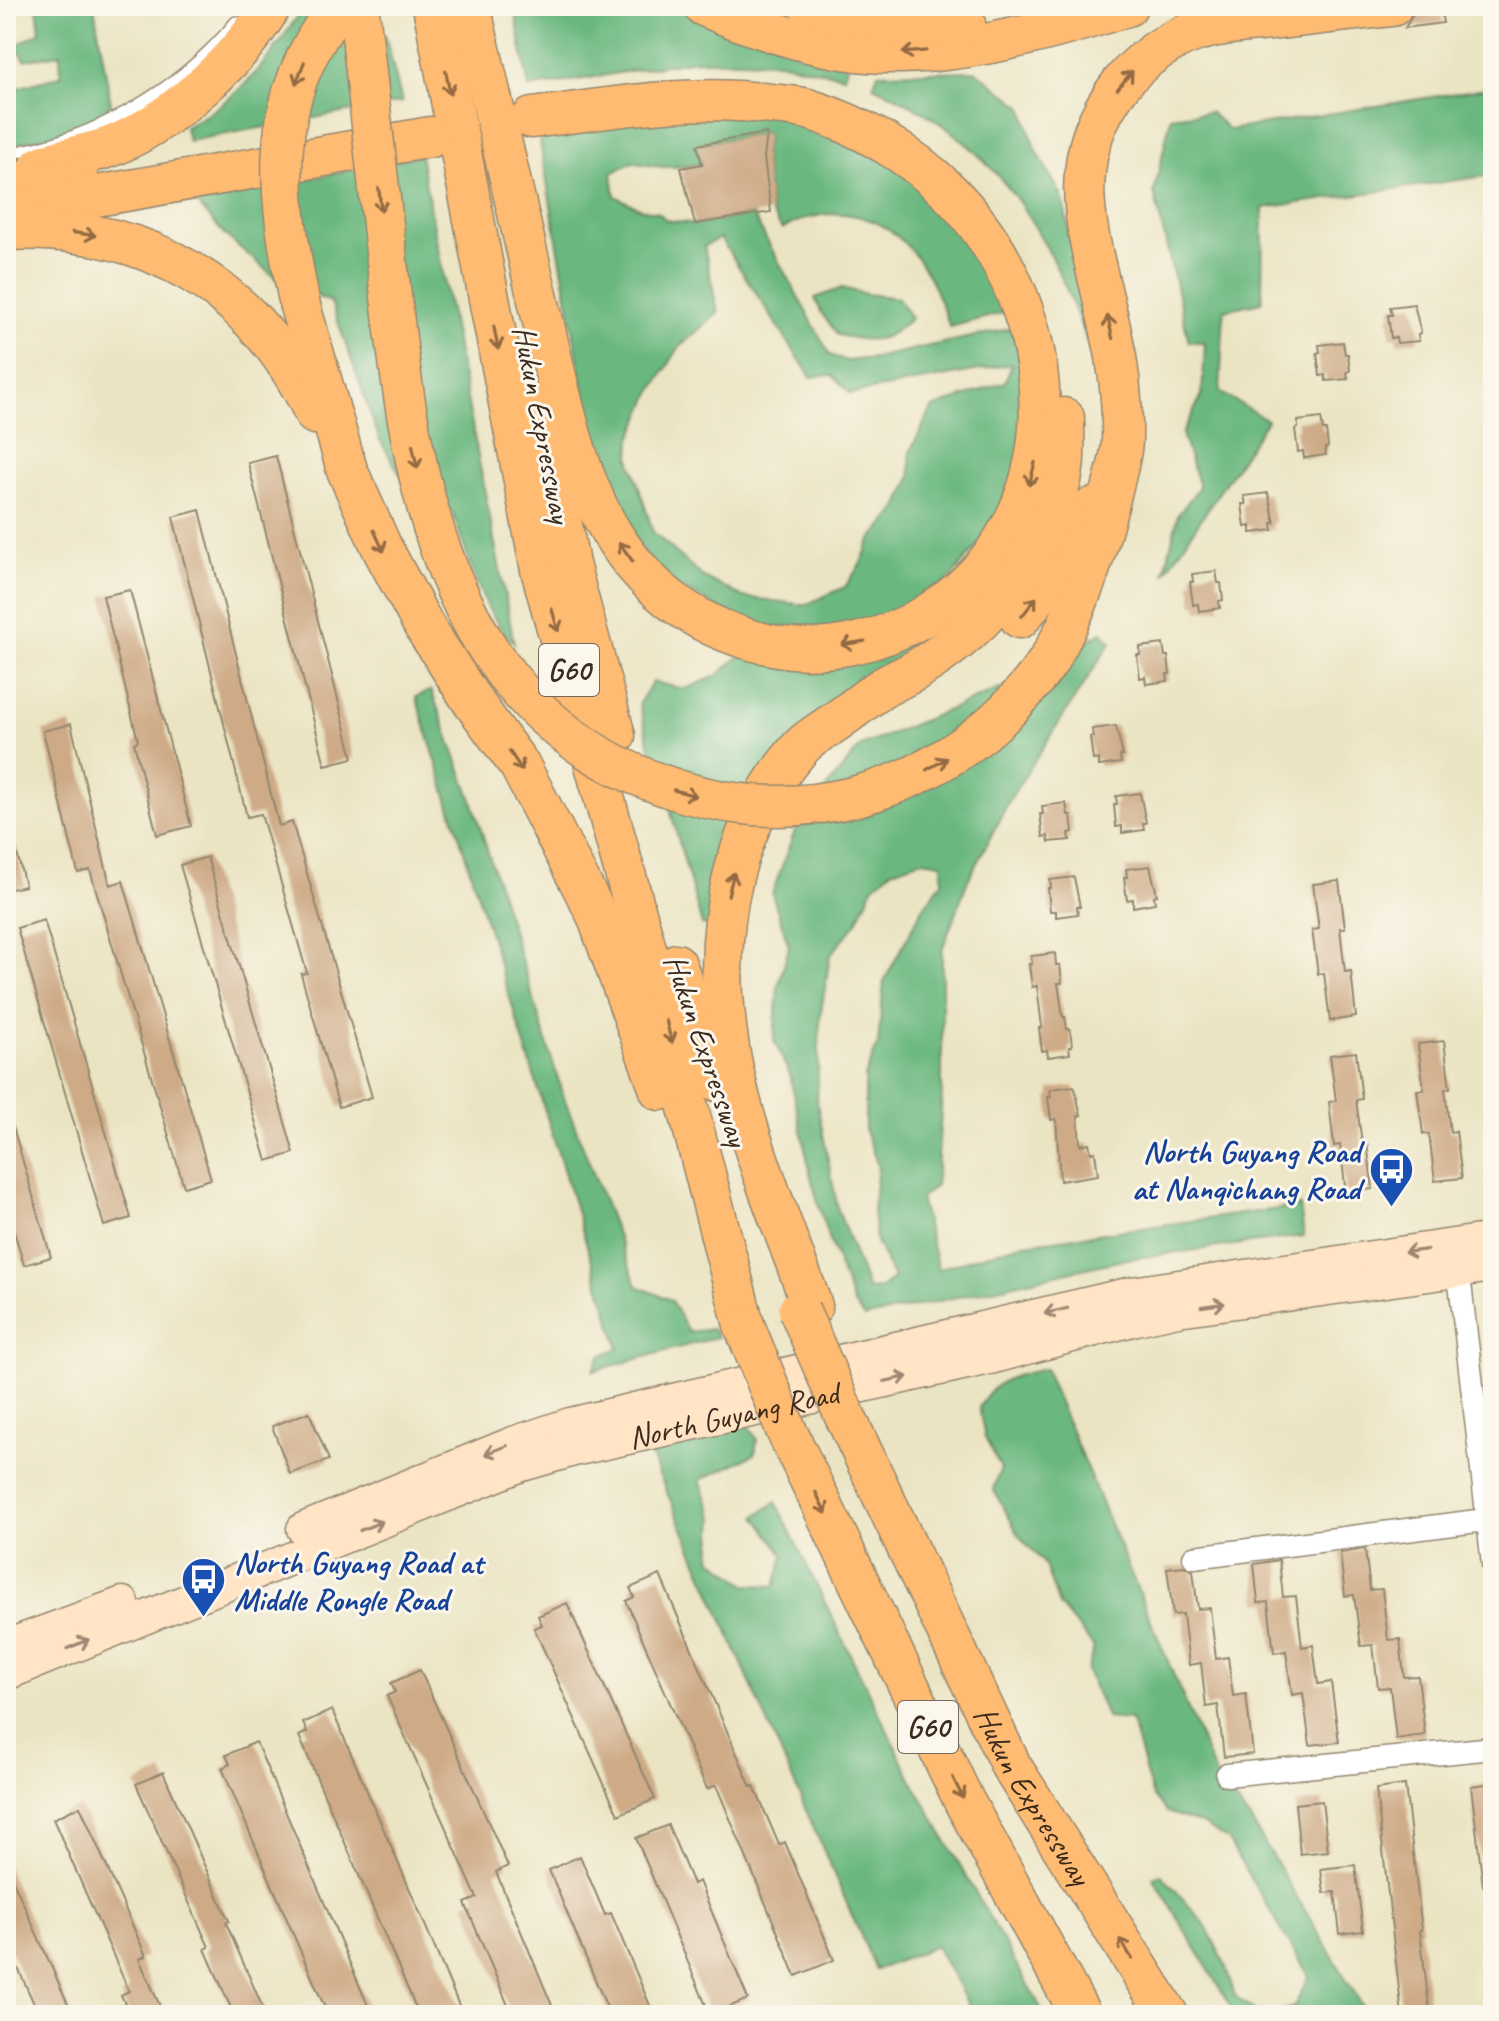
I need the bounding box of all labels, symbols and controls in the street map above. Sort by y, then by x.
one-way arrow [902,45,928,60]
one-way arrow [292,60,306,85]
one-way arrow [441,69,456,95]
one-way arrow [1116,70,1134,91]
one-way arrow [373,186,388,213]
one-way arrow [70,227,96,242]
one-way arrow [1102,314,1117,340]
street label: Hukun Expressway [503,322,582,529]
one-way arrow [490,325,505,350]
one-way arrow [408,444,423,470]
one-way arrow [1023,461,1038,486]
one-way arrow [372,528,387,552]
one-way arrow [618,542,634,564]
one-way arrow [1021,597,1038,618]
one-way arrow [548,606,563,632]
one-way arrow [841,636,866,651]
road number: G60 [539,644,599,696]
one-way arrow [507,750,524,772]
one-way arrow [924,756,948,771]
one-way arrow [672,787,698,802]
one-way arrow [725,871,740,897]
street label: Hukun Expressway [655,949,759,1154]
one-way arrow [662,1019,677,1045]
place label: North Guyang Road at Nanqichang Road [1132,1131,1365,1209]
bus stop icon: North Guyang Road at Nanqichang Road [1367,1145,1415,1208]
one-way arrow [1404,1244,1429,1259]
one-way arrow [1199,1298,1226,1313]
one-way arrow [1043,1304,1069,1319]
street label: North Guyang Road [625,1371,847,1458]
one-way arrow [883,1371,909,1386]
one-way arrow [484,1443,509,1458]
one-way arrow [814,1490,829,1514]
one-way arrow [358,1518,383,1532]
place label: North Guyang Road at Middle Rongle Road [234,1542,486,1620]
bus stop icon: North Guyang Road at Middle Rongle Road [179,1556,227,1619]
one-way arrow [65,1636,90,1650]
street label: Hukun Expressway [965,1700,1102,1895]
road number: G60 [898,1701,958,1753]
one-way arrow [951,1775,966,1799]
one-way arrow [1118,1938,1134,1961]

